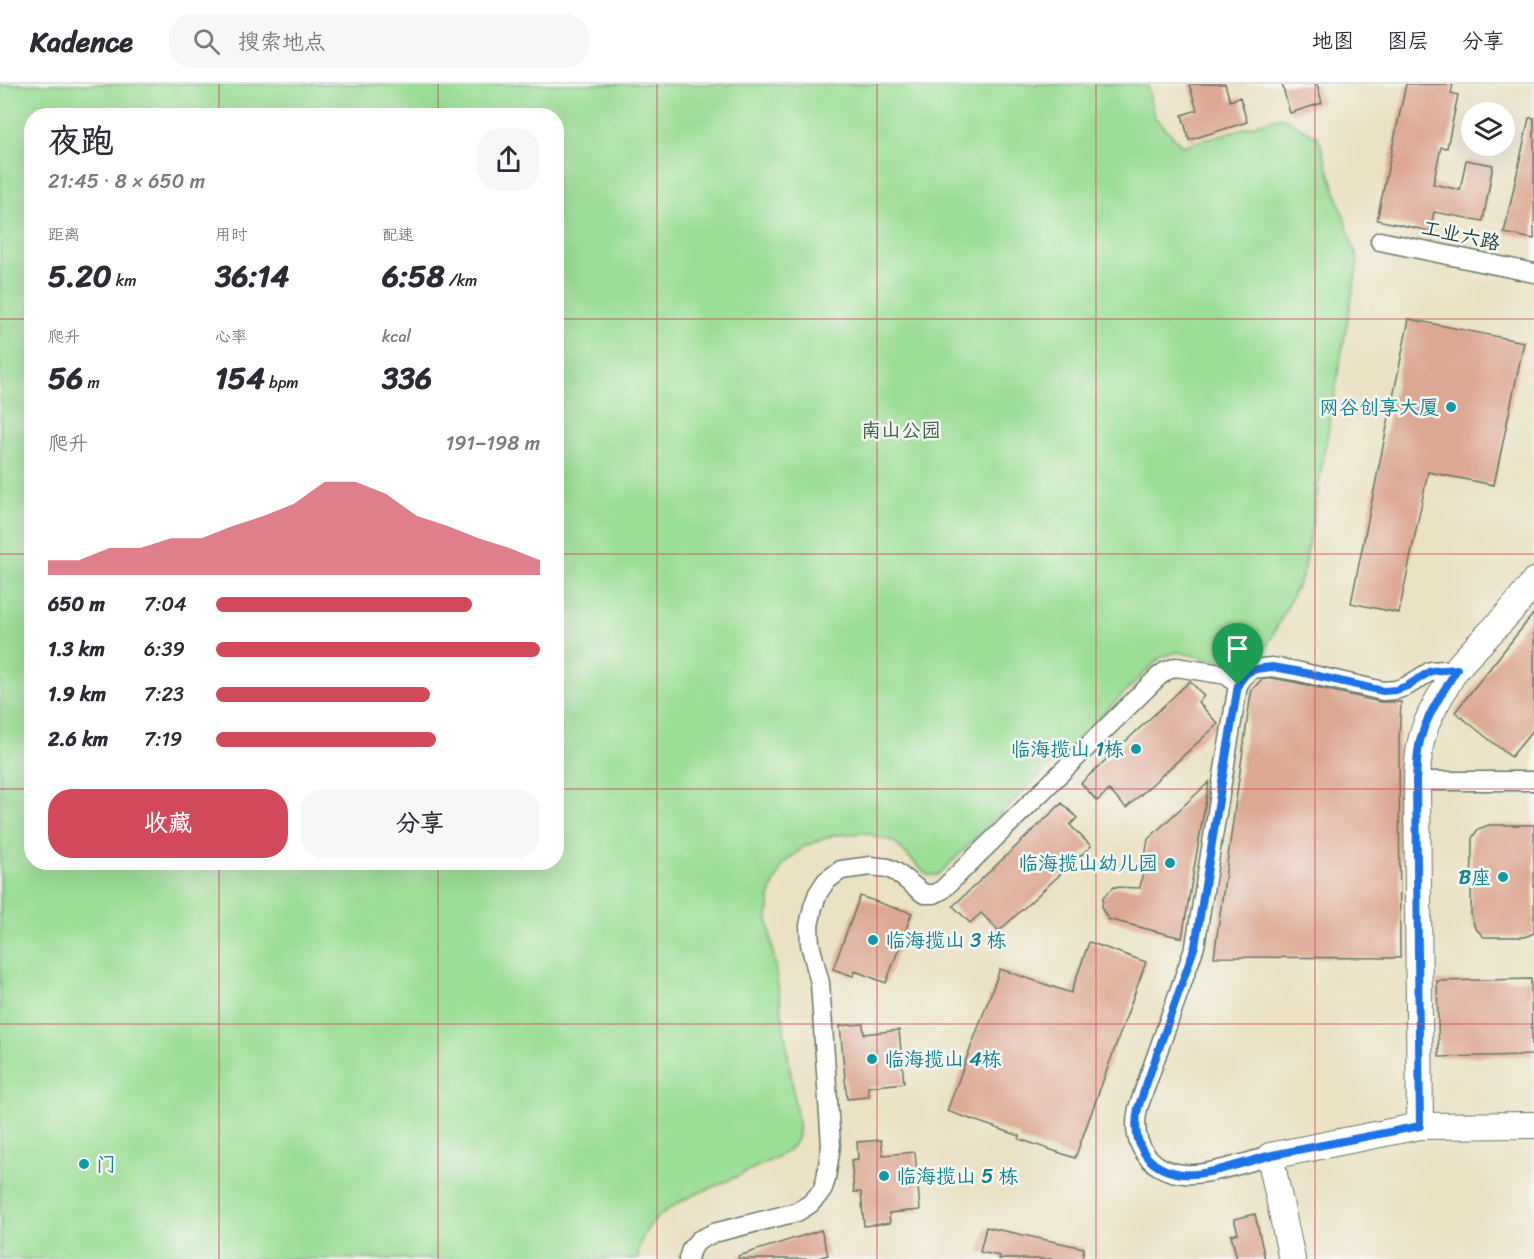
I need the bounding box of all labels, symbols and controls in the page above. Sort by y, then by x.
search box [169,14,589,68]
text: Kadence [30,17,133,66]
text: 搜索地点 [238,22,326,61]
text: 地图 [1312,22,1354,60]
text: 图层 [1387,22,1429,60]
text: 分享 [1462,22,1504,60]
icon: search [190,25,223,58]
map controls [1461,102,1515,156]
button: layers [1461,102,1515,156]
text: 夜跑 [48,112,114,170]
button: share [477,128,540,191]
text: 21:45 · 8 × 650 m [48,164,205,199]
street label: 工业六路 [1418,210,1505,261]
text: 距离 [48,220,80,249]
text: 用时 [215,220,247,249]
text: 配速 [382,220,414,249]
text: 5.20 [48,249,112,303]
text: 36:14 [215,249,289,303]
text: 6:58 [382,249,445,303]
text: km [112,266,137,295]
text: /km [445,266,477,295]
text: 爬升 [48,322,80,351]
text: 心率 [215,322,247,351]
text: kcal [382,322,411,351]
text: 56 [48,351,83,405]
text: 154 [215,351,265,405]
text: 336 [382,351,432,405]
text: m [83,368,100,397]
text: bpm [265,368,299,397]
place label: 网谷创享大厦 [1319,390,1439,425]
marker: 网谷创享大厦 [1444,400,1458,414]
park label: 南山公园 [861,413,941,448]
text: 爬升 [48,426,88,461]
text: 191–198 m [446,426,540,461]
text: 650 m [48,587,105,622]
text: 7:04 [144,587,187,622]
pin [1212,623,1263,685]
text: 1.3 km [48,632,105,667]
text: 6:39 [144,632,185,667]
icon: arrive [1221,632,1254,665]
text: 1.9 km [48,677,106,712]
text: 7:23 [144,677,184,712]
text: 2.6 km [48,722,108,757]
text: 7:19 [144,722,182,757]
place label: 临海揽山 1栋 [1010,732,1124,767]
marker: 临海揽山 1栋 [1129,742,1143,756]
button: 收藏 [48,789,288,858]
button: 分享 [300,789,540,858]
place label: 临海揽山幼儿园 [1018,846,1158,881]
marker: 临海揽山幼儿园 [1163,856,1177,870]
place label: B座 [1458,860,1491,895]
marker: B座 [1496,870,1510,884]
place label: 临海揽山 3 栋 [885,923,1006,958]
marker: 临海揽山 3 栋 [866,933,880,947]
place label: 临海揽山 4栋 [884,1042,1002,1077]
marker: 临海揽山 4栋 [865,1052,879,1066]
place label: 门 [96,1147,116,1182]
marker: 门 [77,1157,91,1171]
place label: 临海揽山 5 栋 [896,1159,1019,1194]
marker: 临海揽山 5 栋 [877,1169,891,1183]

